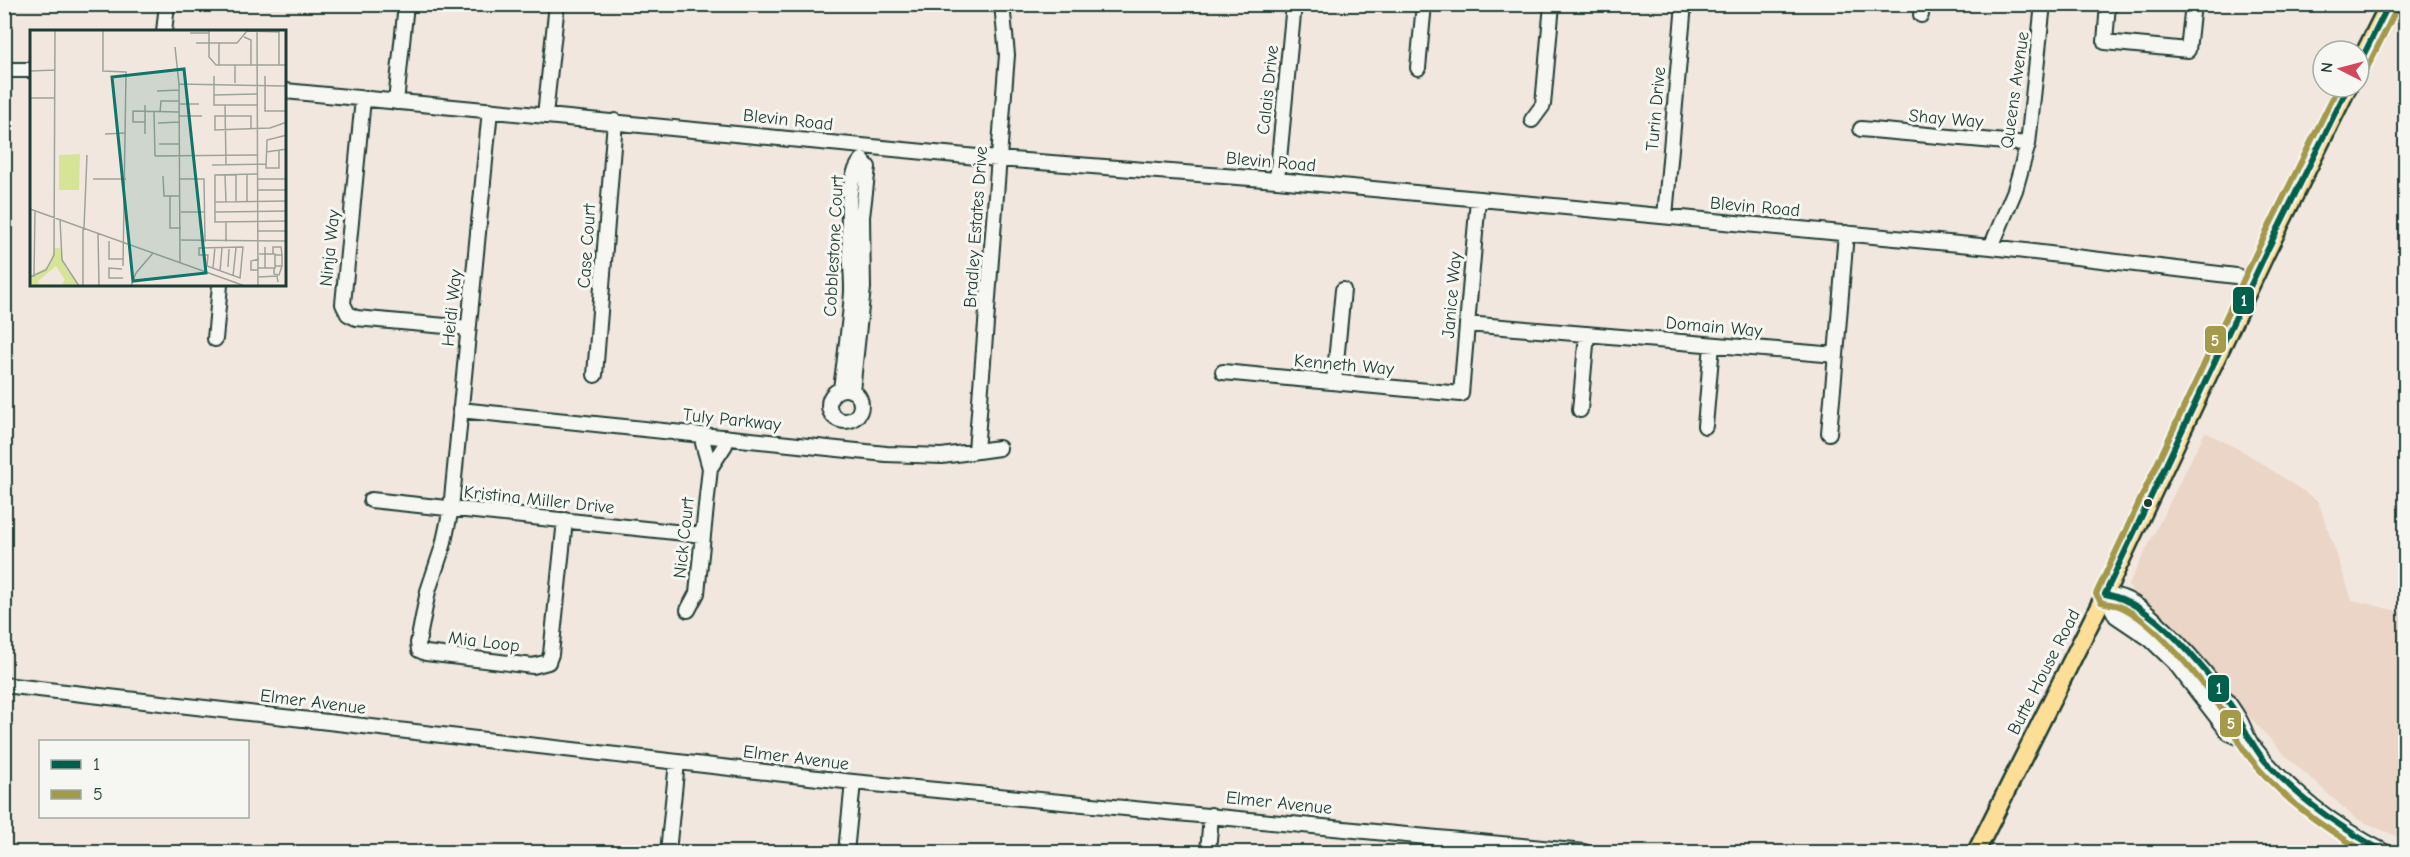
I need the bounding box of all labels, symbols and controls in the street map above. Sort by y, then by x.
inset map [30,30,286,286]
street label: Queens Avenue [1996,30,2034,150]
north arrow [2311,39,2371,99]
street label: Calais Drive [1253,44,1283,136]
text: N [2318,61,2337,74]
street label: Turin Drive [1642,66,1670,152]
street label: Blevin Road [742,105,834,135]
street label: Shay Way [1908,105,1985,133]
street label: Bradley Estates Drive [960,145,992,309]
street label: Blevin Road [1225,148,1317,176]
street label: Cobblestone Court [820,174,848,317]
street label: Blevin Road [1709,193,1801,221]
street label: Case Court [574,202,600,289]
street label: Ninja Way [316,208,345,287]
street label: Janice Way [1438,250,1466,339]
street label: Heidi Way [438,267,467,348]
line badge: 1 [2232,286,2255,315]
text: 1 [2241,292,2247,310]
street label: Domain Way [1665,312,1764,342]
line badge: 5 [2204,325,2227,354]
text: 5 [2211,332,2219,350]
street label: Kenneth Way [1293,350,1396,380]
street label: Tuly Parkway [682,404,783,436]
street label: Kristina Miller Drive [463,482,615,518]
street label: Nick Court [669,496,699,580]
unlabelled marker [2142,497,2154,509]
street label: Butte House Road [2003,606,2085,738]
street label: Mia Loop [447,627,521,657]
line badge: 1 [2207,674,2230,703]
text: 1 [2216,680,2222,698]
street label: Elmer Avenue [259,685,367,719]
line badge: 5 [2219,709,2242,738]
text: 5 [2227,715,2235,733]
legend [39,740,249,818]
street label: Elmer Avenue [742,741,850,775]
text: 1 [93,754,100,775]
text: 5 [93,784,103,805]
street label: Elmer Avenue [1225,787,1333,819]

